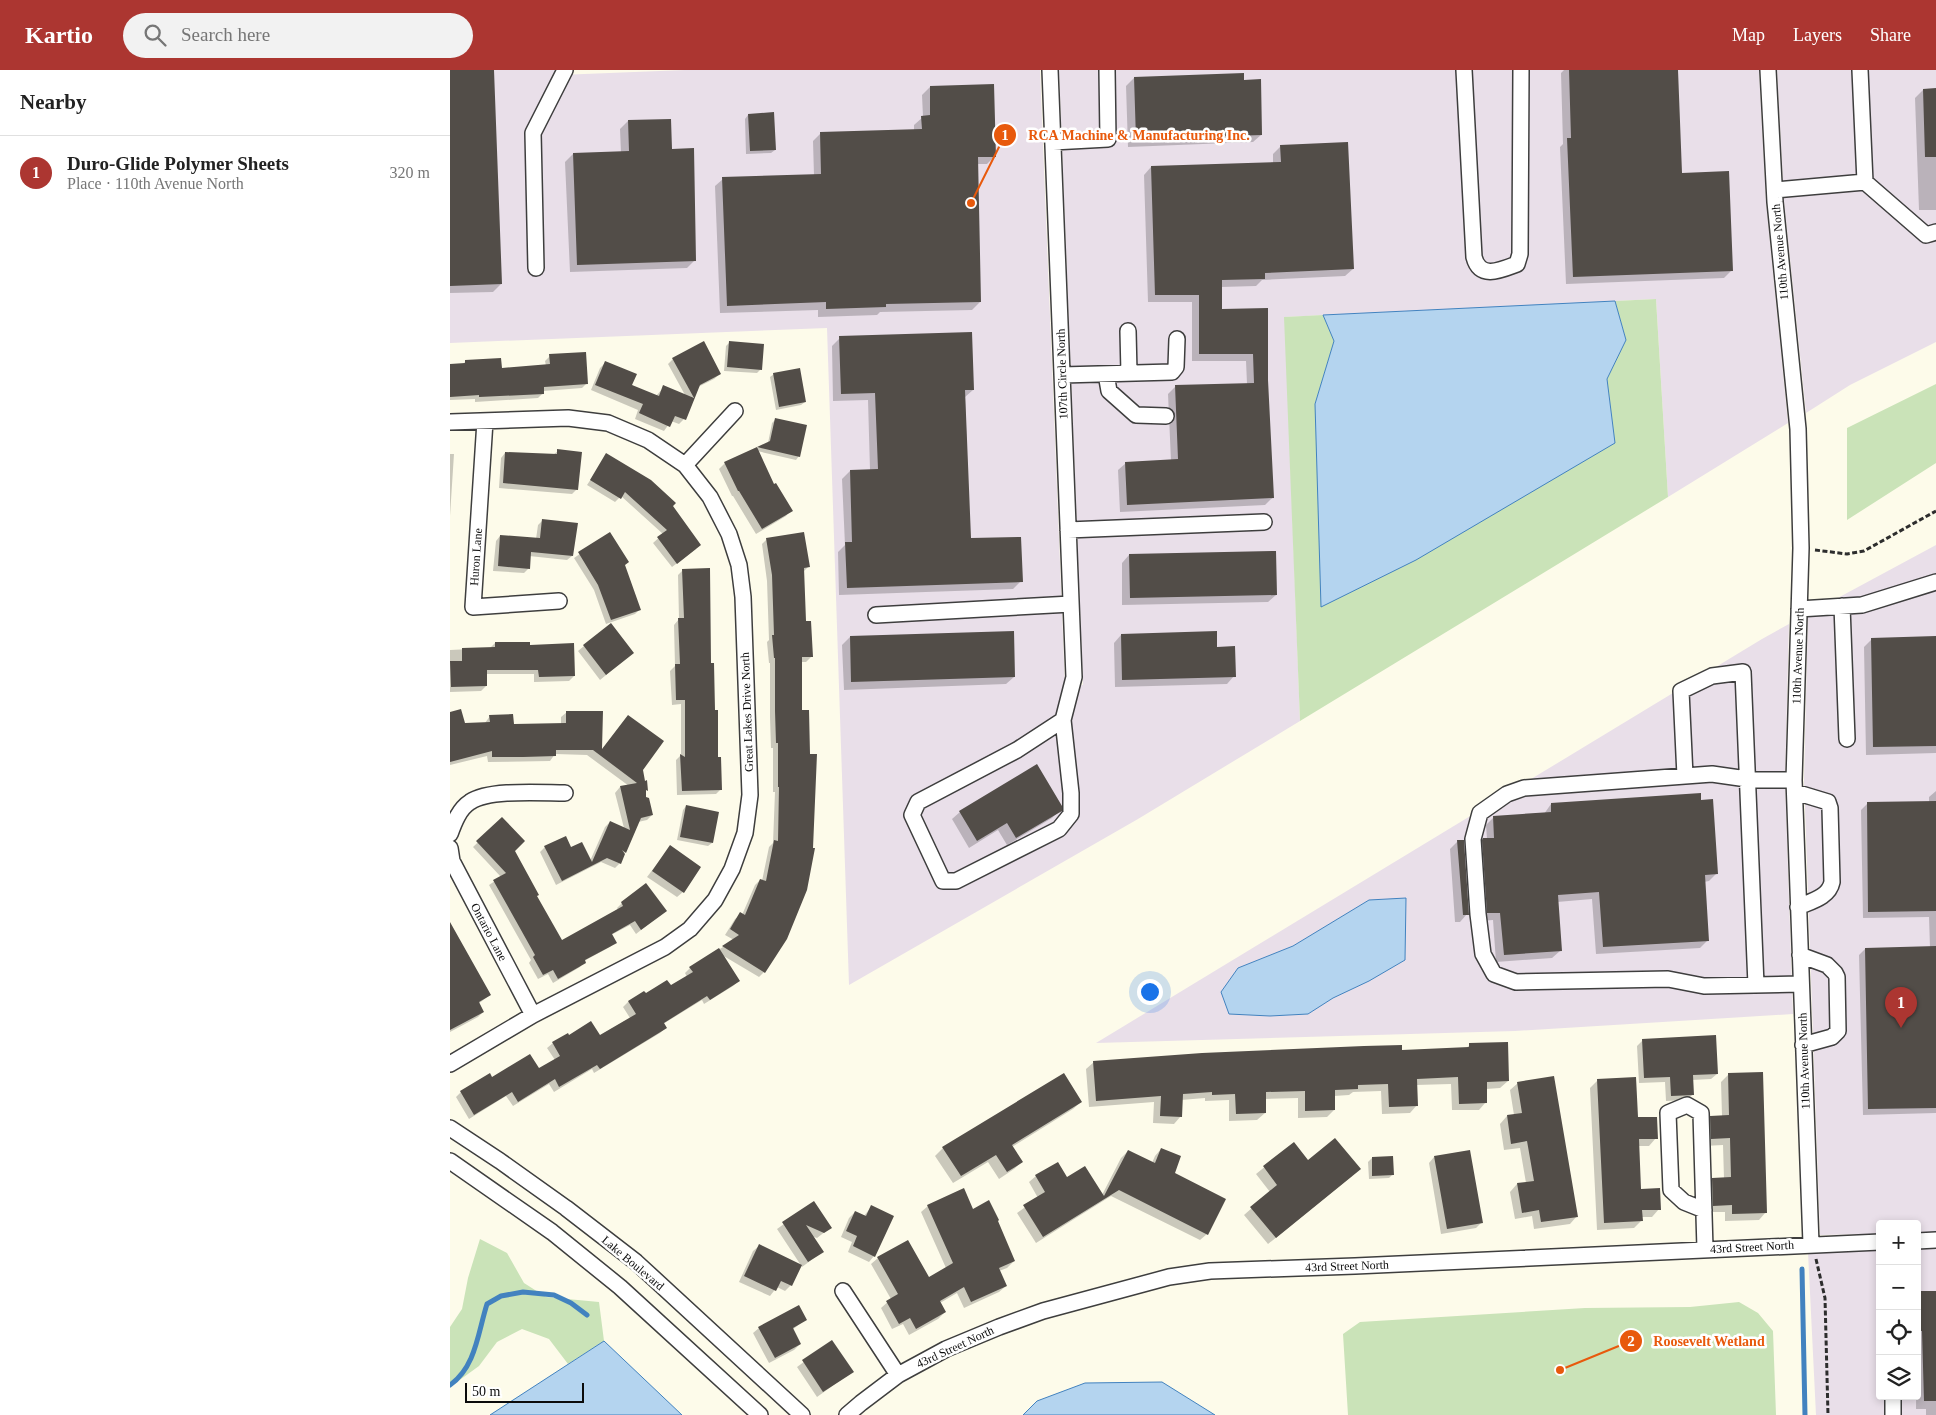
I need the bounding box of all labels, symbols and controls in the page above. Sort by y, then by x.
search box [123,13,473,58]
icon: search [141,21,169,49]
text: Kartio [25,22,93,48]
text: Search here [181,24,270,45]
text: Map [1732,25,1765,45]
text: Layers [1793,25,1842,45]
text: Share [1870,25,1911,45]
text: Nearby [20,90,87,114]
callout: RCA Machine & Manufacturing Inc. [993,121,1260,150]
text: 1 [1001,127,1009,143]
text: RCA Machine & Manufacturing Inc. [1028,128,1250,143]
text: Duro-Glide Polymer Sheets [67,153,289,174]
text: 1 [32,164,40,181]
text: 320 m [390,164,430,181]
text: Place · 110th Avenue North [67,175,244,192]
street label: 110th Avenue North [1769,203,1791,301]
street label: 107th Circle North [1053,328,1071,420]
street label: Huron Lane [467,528,485,586]
street label: 110th Avenue North [1789,607,1807,705]
street label: Great Lakes Drive North [738,652,756,772]
street label: Ontario Lane [468,901,510,963]
your location [1137,979,1163,1005]
pin: 1 [1885,987,1917,1028]
street label: 110th Avenue North [1795,1012,1813,1110]
map controls [1876,1220,1921,1400]
button: + [1876,1220,1921,1265]
street label: Lake Boulevard [599,1233,667,1293]
street label: 43rd Street North [1710,1238,1794,1256]
street label: 43rd Street North [1305,1258,1389,1274]
button: − [1876,1265,1921,1310]
button: locate [1876,1310,1921,1355]
street label: 43rd Street North [914,1323,996,1371]
callout: Roosevelt Wetland [1618,1327,1775,1356]
text: 2 [1627,1333,1635,1349]
text: Roosevelt Wetland [1653,1334,1765,1349]
button: layers [1876,1355,1921,1400]
scale bar [465,1380,584,1403]
text: 50 m [472,1384,500,1399]

